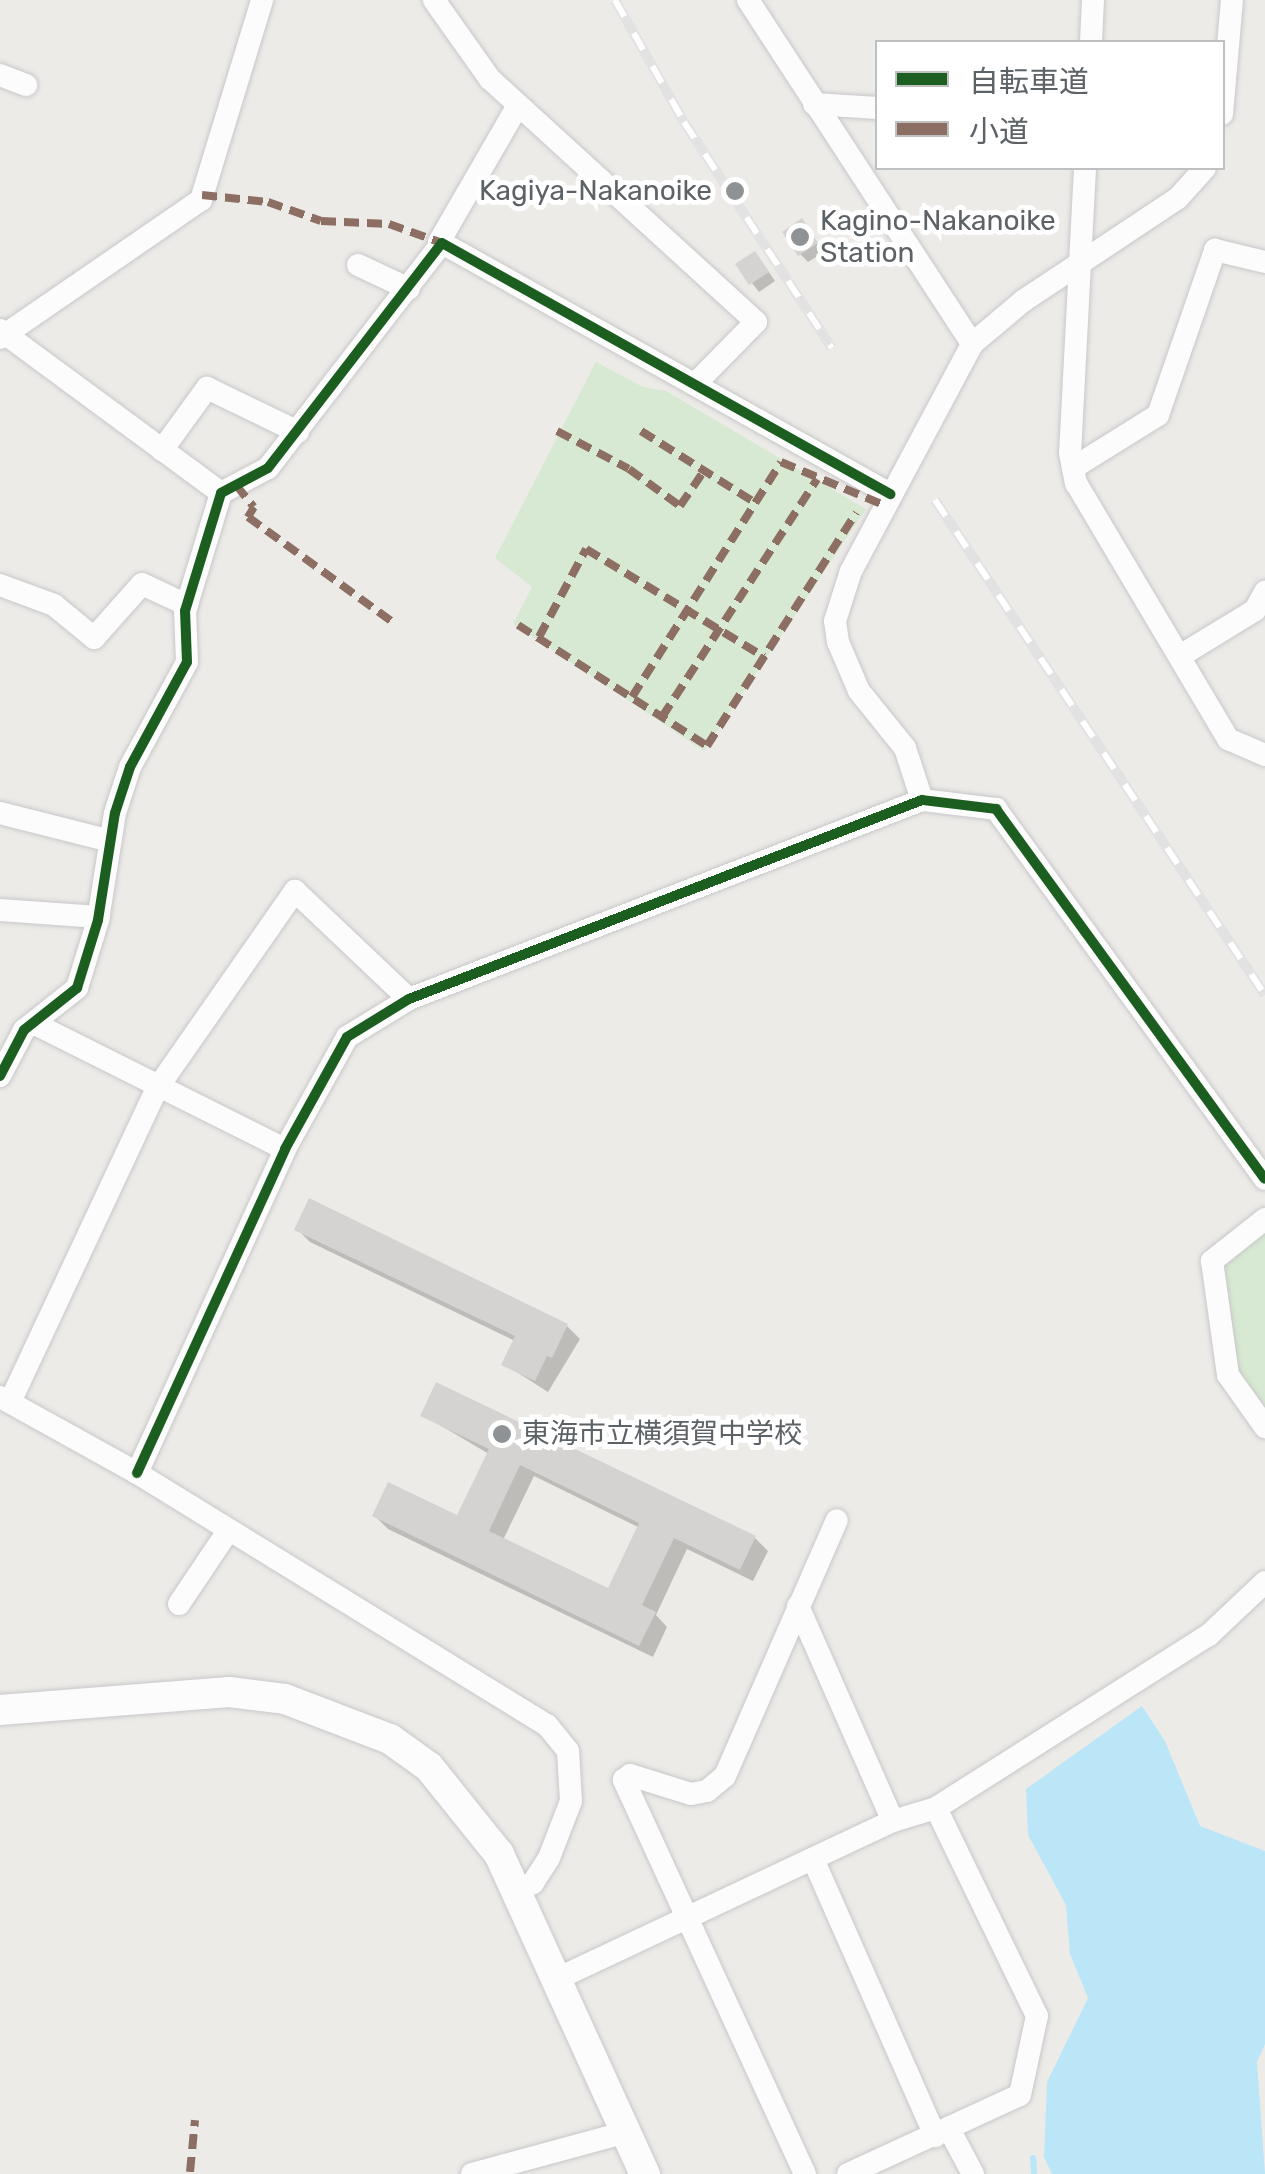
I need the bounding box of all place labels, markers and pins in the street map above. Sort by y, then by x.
place label: Kagiya-Nakanoike [479,174,712,208]
marker: Kagiya-Nakanoike [722,178,748,204]
place label: Kagino-Nakanoike Station [820,204,1056,270]
marker: Kagino-Nakanoike Station [789,226,811,248]
place label: 東海市立横須賀中学校 [522,1417,802,1451]
marker: 東海市立横須賀中学校 [491,1423,513,1445]

